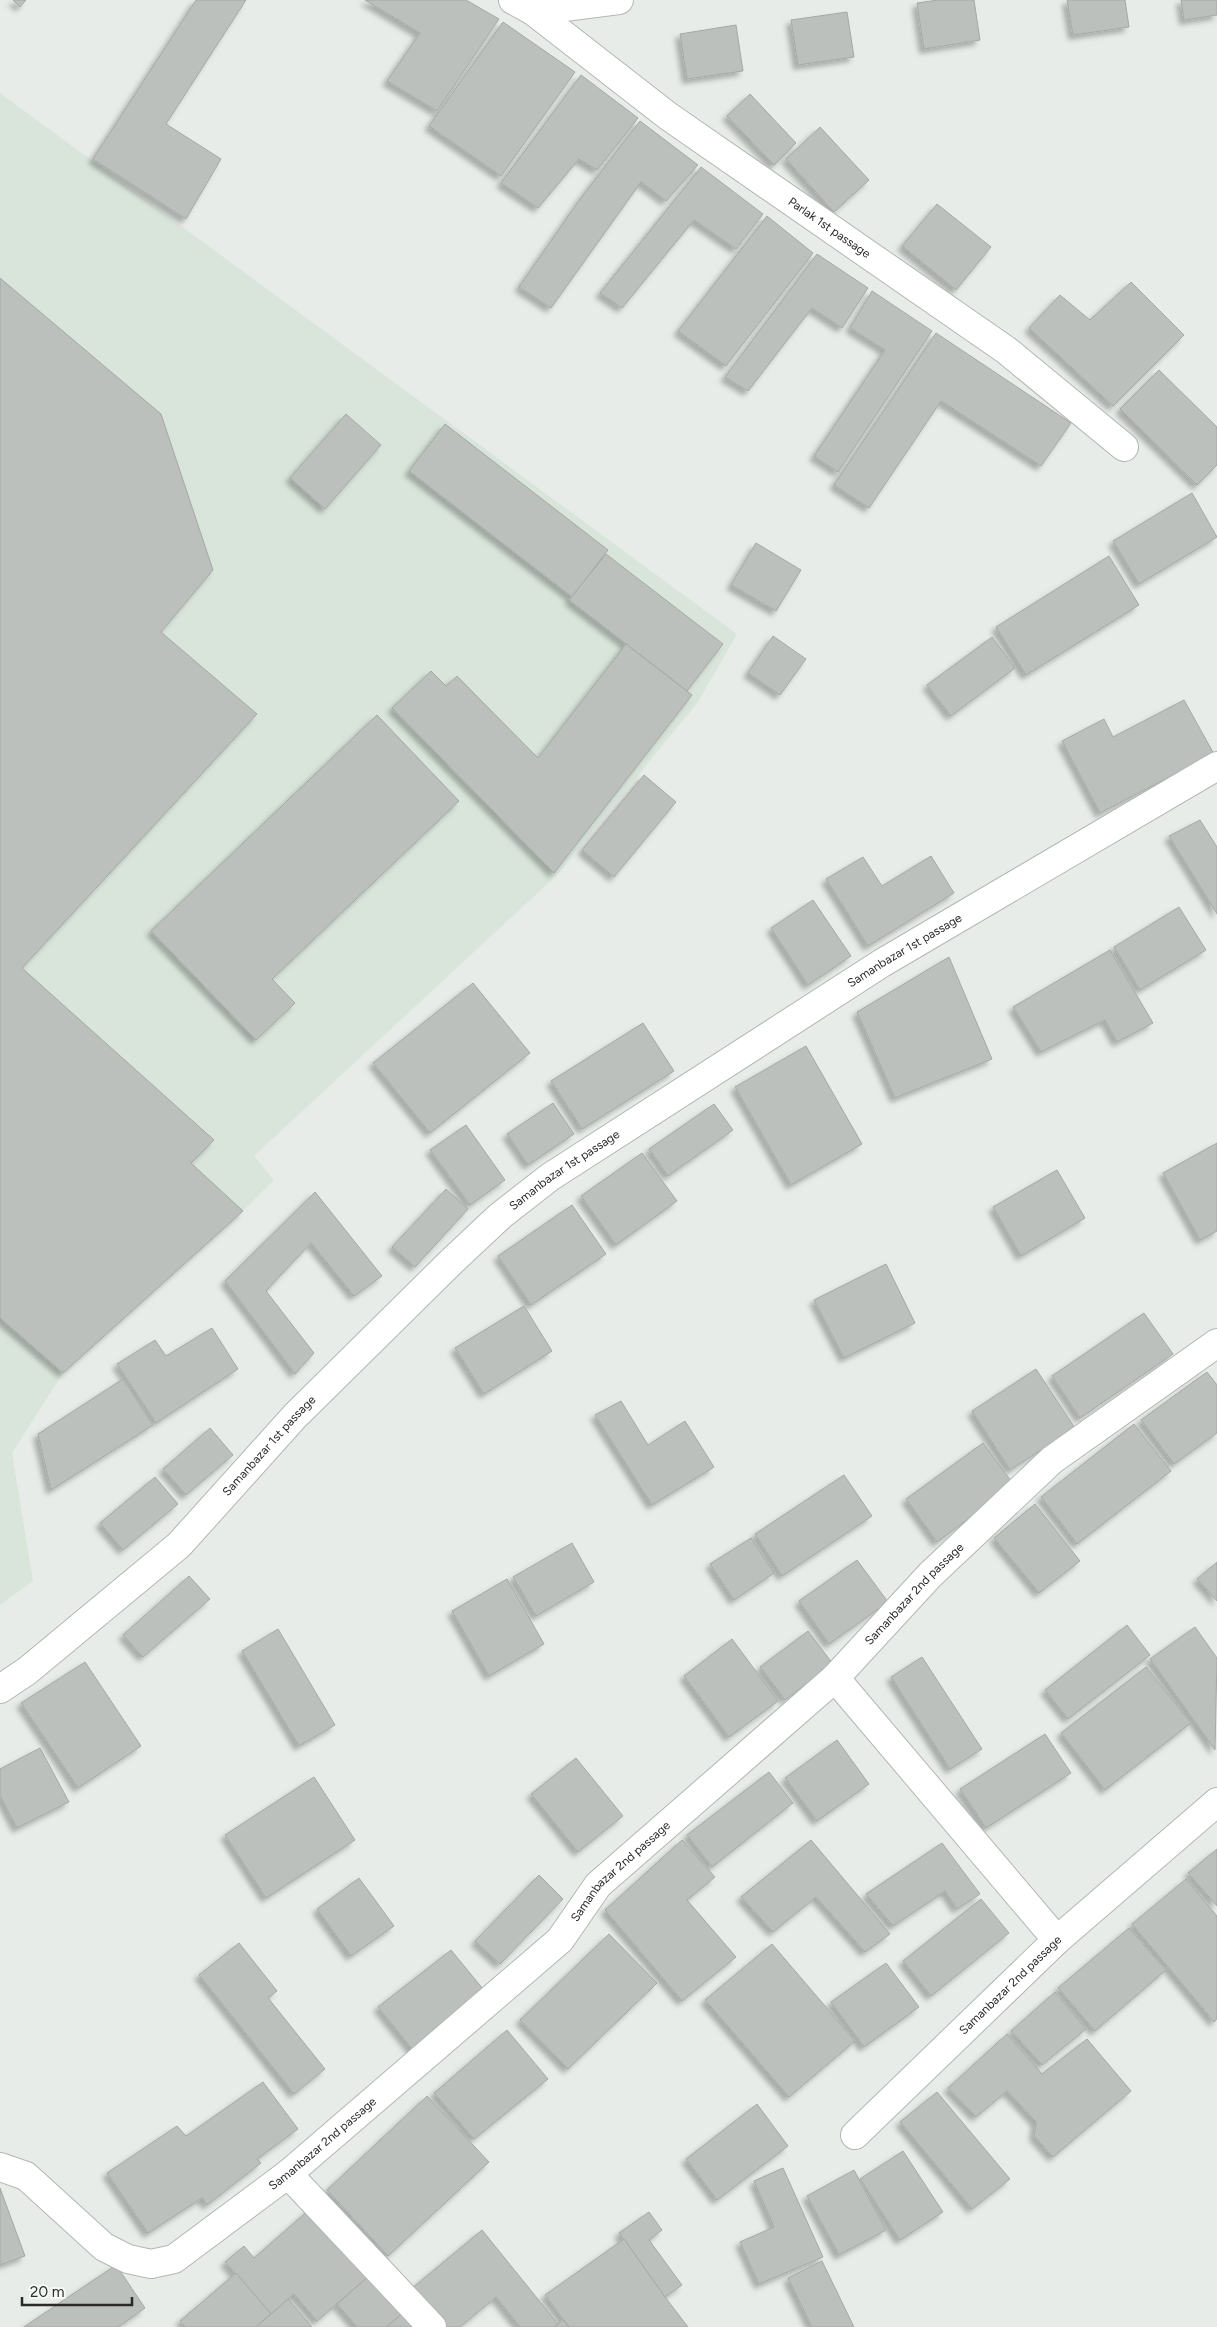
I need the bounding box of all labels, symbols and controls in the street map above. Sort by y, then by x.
street label: Parlak 1st passage [785,194,873,261]
street label: Samanbazar 1st passage [845,910,965,990]
street label: Samanbazar 1st passage [507,1127,622,1213]
street label: Samanbazar 1st passage [220,1392,319,1499]
street label: Samanbazar 2nd passage [862,1540,967,1648]
street label: Samanbazar 2nd passage [568,1818,673,1924]
street label: Samanbazar 2nd passage [956,1932,1064,2037]
street label: Samanbazar 2nd passage [266,2094,379,2193]
scale bar [22,2274,132,2306]
text: 20 m [30,2283,64,2301]

